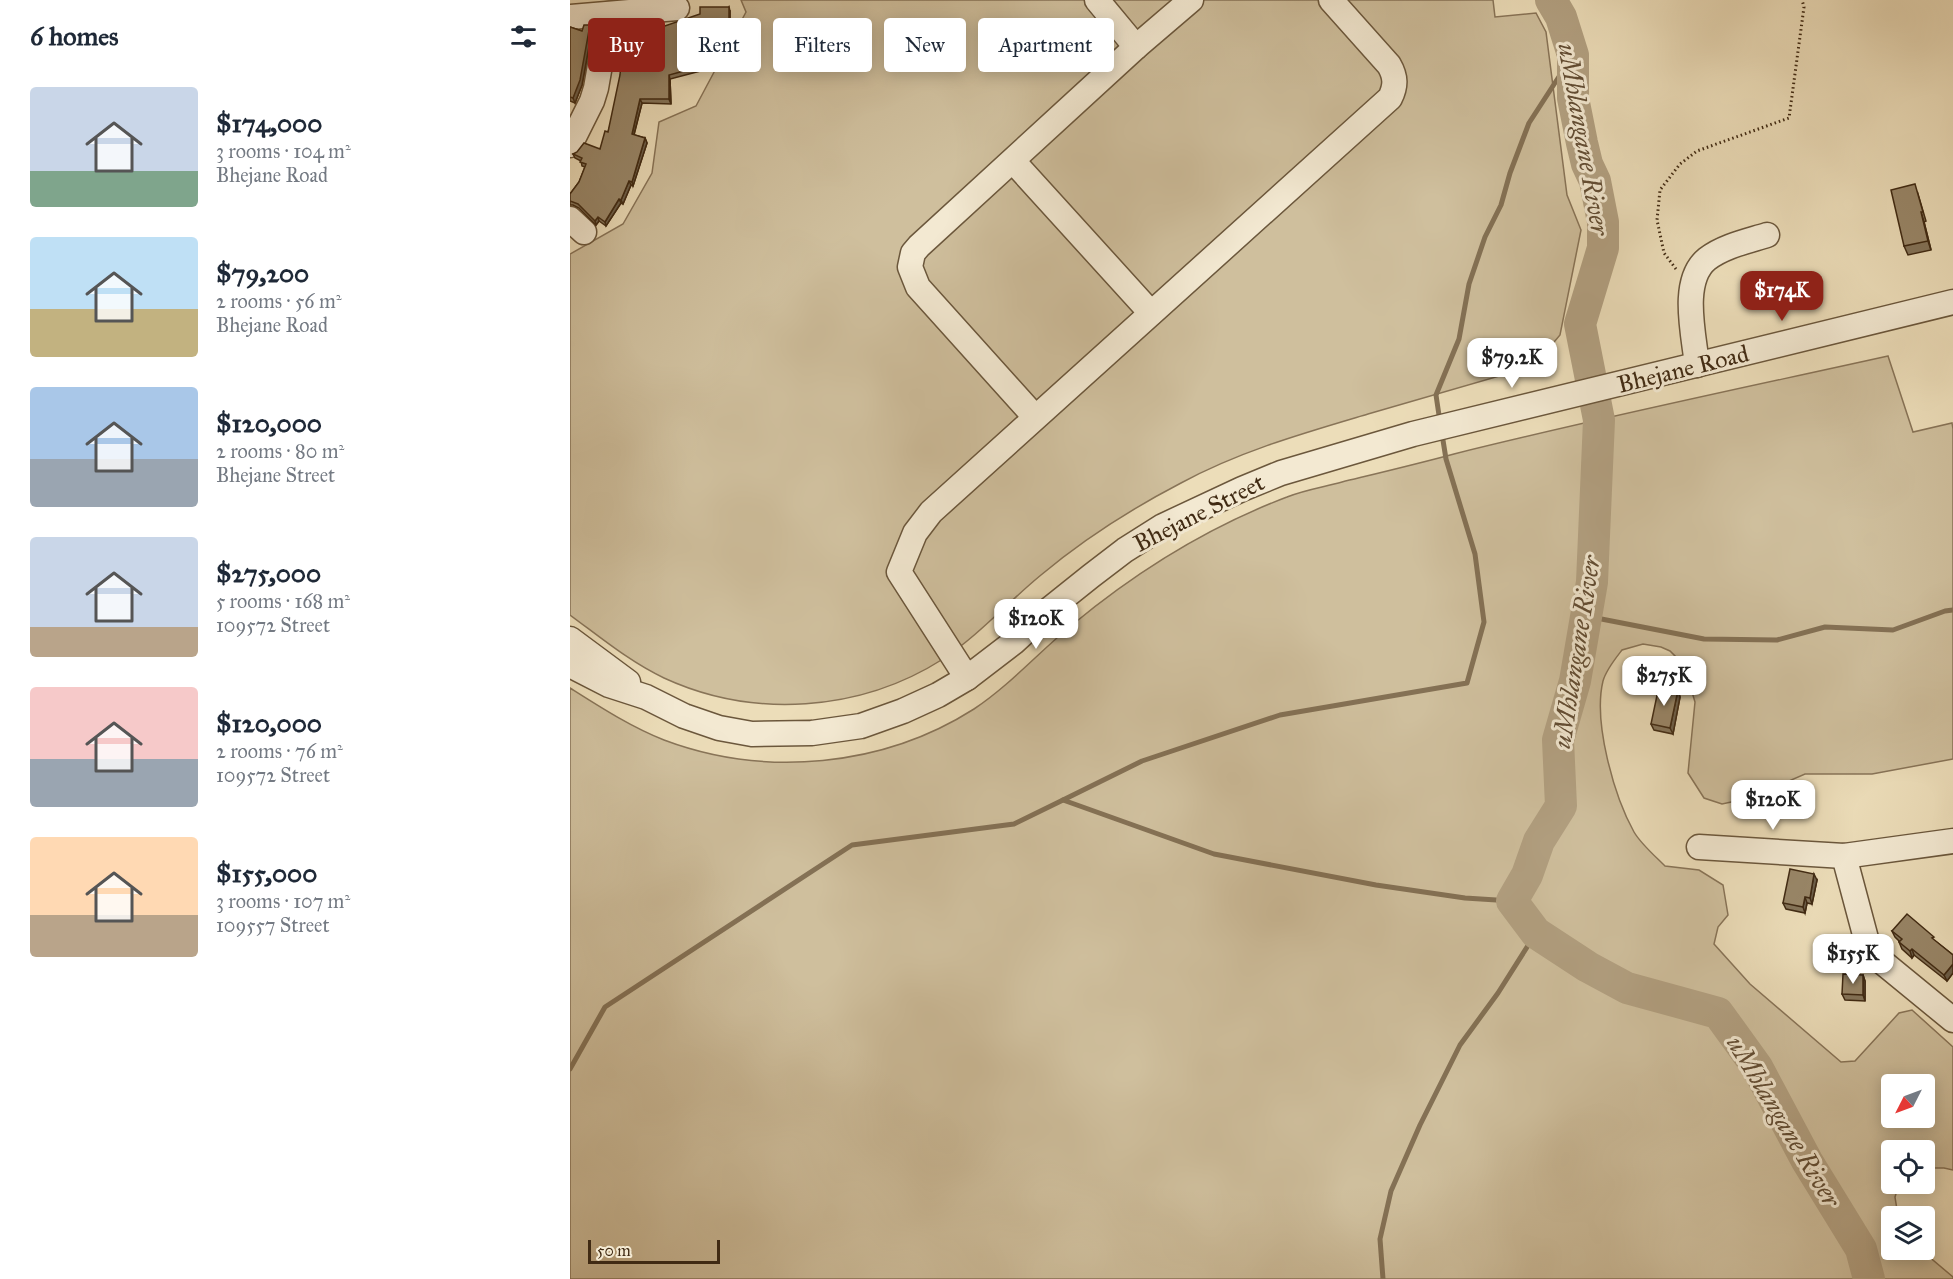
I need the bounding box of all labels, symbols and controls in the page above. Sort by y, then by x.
chip: Buy [588,18,665,72]
chip: Rent [677,18,761,72]
chip: Filters [773,18,872,72]
chip: New [884,18,966,72]
chip: Apartment [978,18,1114,72]
text: 6 homes [30,20,119,52]
icon: filters [507,20,540,53]
water label: uMhlangane River [1551,40,1617,239]
text: $174,000 [216,107,322,139]
icon: home [78,111,150,183]
text: 3 rooms · 104 m² [216,139,351,163]
text: Bhejane Road [216,163,328,187]
text: $79,200 [216,257,309,289]
icon: home [78,261,150,333]
pin: $174K [1740,271,1824,322]
text: $174K [1754,278,1810,302]
text: 2 rooms · 56 m² [216,289,342,313]
text: Bhejane Road [216,313,328,337]
pin: $79.2K [1463,338,1561,389]
street label: Bhejane Road [1614,338,1752,400]
text: $79.2K [1481,345,1543,369]
text: $120,000 [216,407,322,439]
icon: home [78,411,150,483]
text: 2 rooms · 80 m² [216,439,344,463]
text: Bhejane Street [216,463,335,487]
street label: Bhejane Street [1129,467,1270,559]
water label: uMhlangane River [1545,552,1607,751]
text: $275,000 [216,557,321,589]
icon: home [78,561,150,633]
text: 5 rooms · 168 m² [216,589,350,613]
pin: $120K [994,599,1078,650]
text: $120K [1008,606,1064,630]
text: 109572 Street [216,613,330,637]
pin: $275K [1622,656,1706,707]
text: $275K [1636,663,1692,687]
text: $120,000 [216,707,322,739]
icon: home [78,711,150,783]
text: 2 rooms · 76 m² [216,739,343,763]
text: 109572 Street [216,763,330,787]
pin: $120K [1731,780,1815,831]
text: $120K [1745,787,1801,811]
text: $155,000 [216,857,317,889]
icon: home [78,861,150,933]
text: 3 rooms · 107 m² [216,889,350,913]
text: 109557 Street [216,913,329,937]
pin: $155K [1811,934,1895,985]
text: $155K [1827,941,1879,965]
water label: uMhlangane River [1720,1029,1848,1214]
north arrow [1881,1074,1935,1128]
map controls [1881,1074,1935,1260]
button: locate [1881,1140,1935,1194]
button: layers [1881,1206,1935,1260]
scale bar [588,1237,720,1264]
text: 50 m [597,1241,631,1260]

